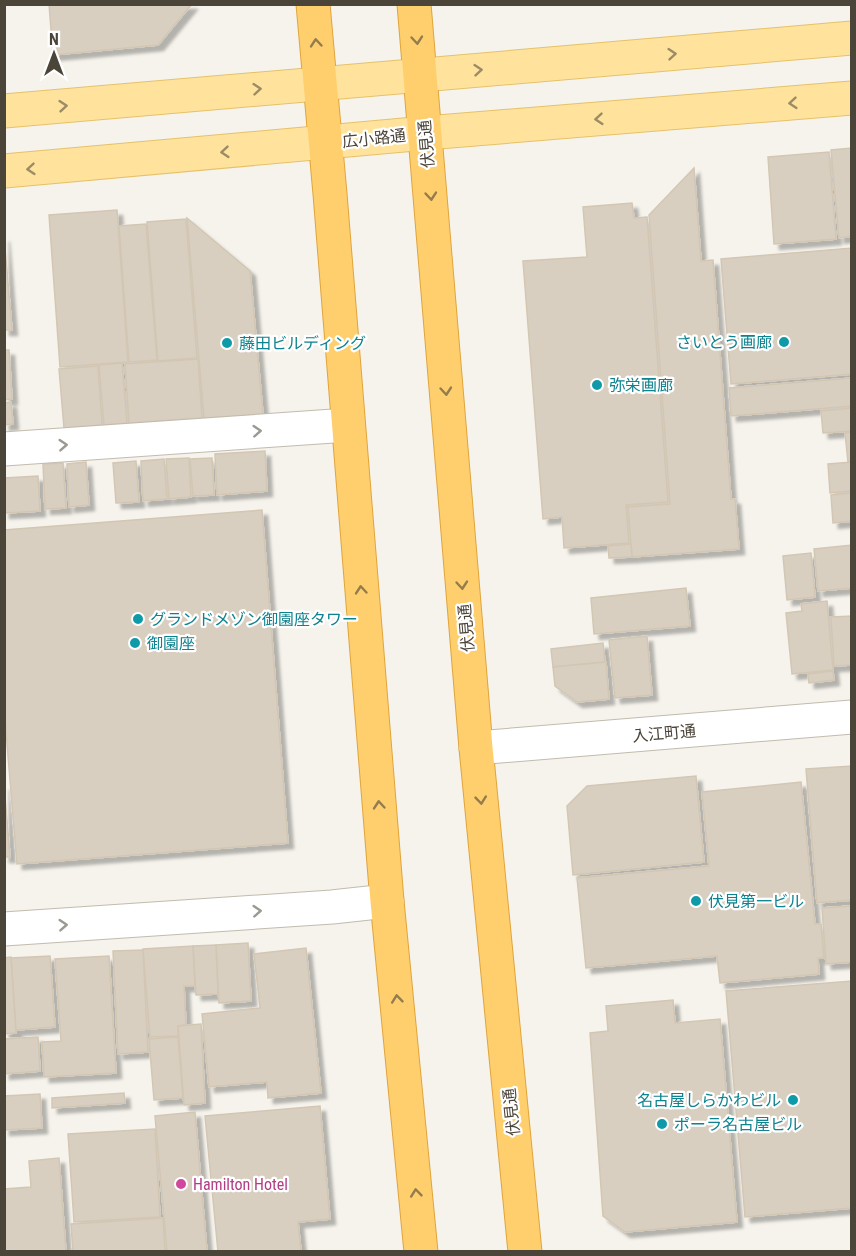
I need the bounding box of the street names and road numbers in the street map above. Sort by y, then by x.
street label: 伏見通 [415,119,438,169]
street label: 広小路通 [341,126,407,151]
street label: 伏見通 [455,603,478,653]
street label: 入江町通 [631,721,697,746]
street label: 伏見通 [500,1087,523,1137]

